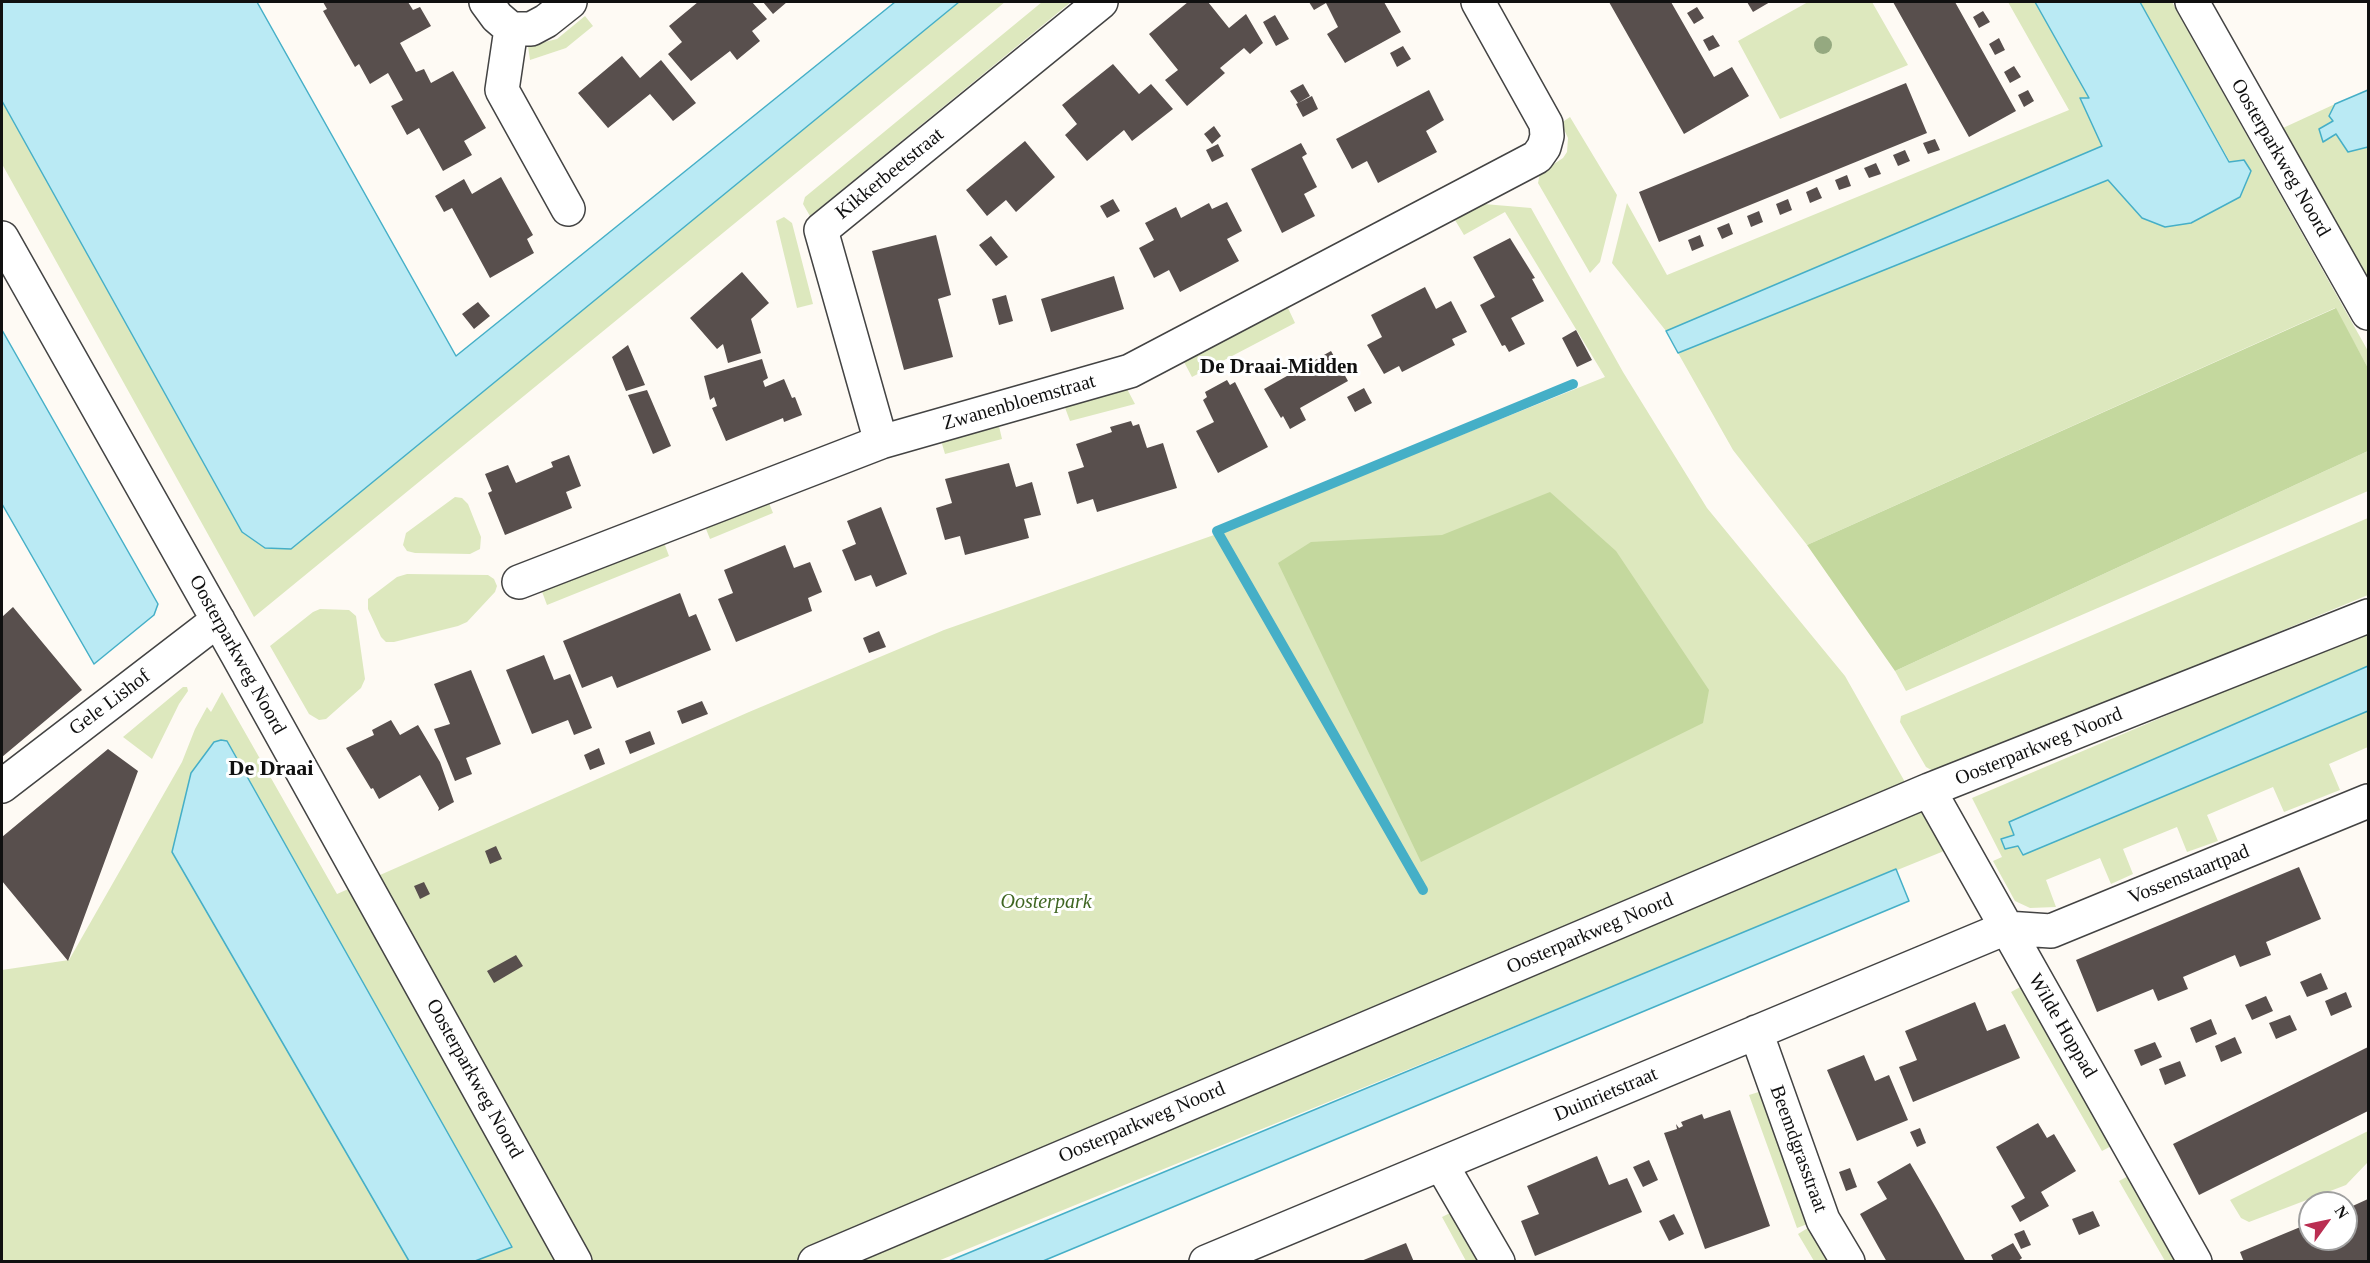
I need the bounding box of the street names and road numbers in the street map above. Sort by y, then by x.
street label: Oosterparkweg Noord [2225,75,2335,241]
street label: Kikkerbeetstraat [831,123,949,225]
street label: Zwanenbloemstraat [940,370,1098,436]
street label: Oosterparkweg Noord [183,571,291,739]
street label: Gele Lishof [65,665,155,741]
street label: Oosterparkweg Noord [1952,702,2126,792]
street label: Vossenstaartpad [2125,840,2253,910]
street label: Oosterparkweg Noord [1503,888,1677,980]
street label: Wilde Hoppad [2023,970,2101,1082]
street label: Oosterparkweg Noord [420,995,528,1163]
street label: Duinrietstraat [1551,1062,1661,1128]
street label: Oosterparkweg Noord [1055,1077,1229,1169]
street label: Beemdgrasstraat [1764,1082,1832,1216]

